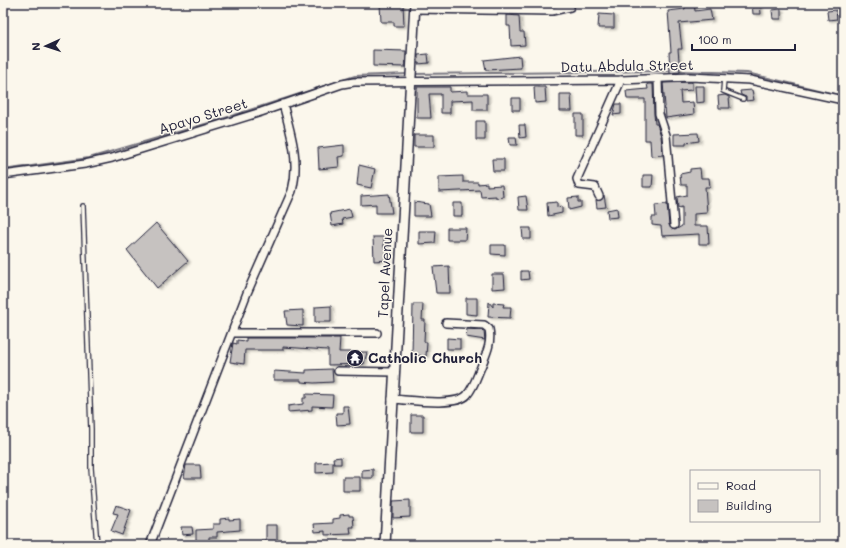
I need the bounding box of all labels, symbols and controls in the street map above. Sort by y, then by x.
north arrow [26,26,66,66]
scale bar [692,26,795,52]
text: 100 m [698,31,732,47]
text: N [28,42,43,51]
street label: Datu Abdula Street [560,55,694,76]
street label: Apayo Street [156,93,249,138]
street label: Tapel Avenue [373,227,396,319]
temple icon: Catholic Church [345,348,365,368]
place label: Catholic Church [368,348,482,367]
legend [690,470,820,522]
text: Road [726,477,756,493]
text: Building [726,497,772,513]

